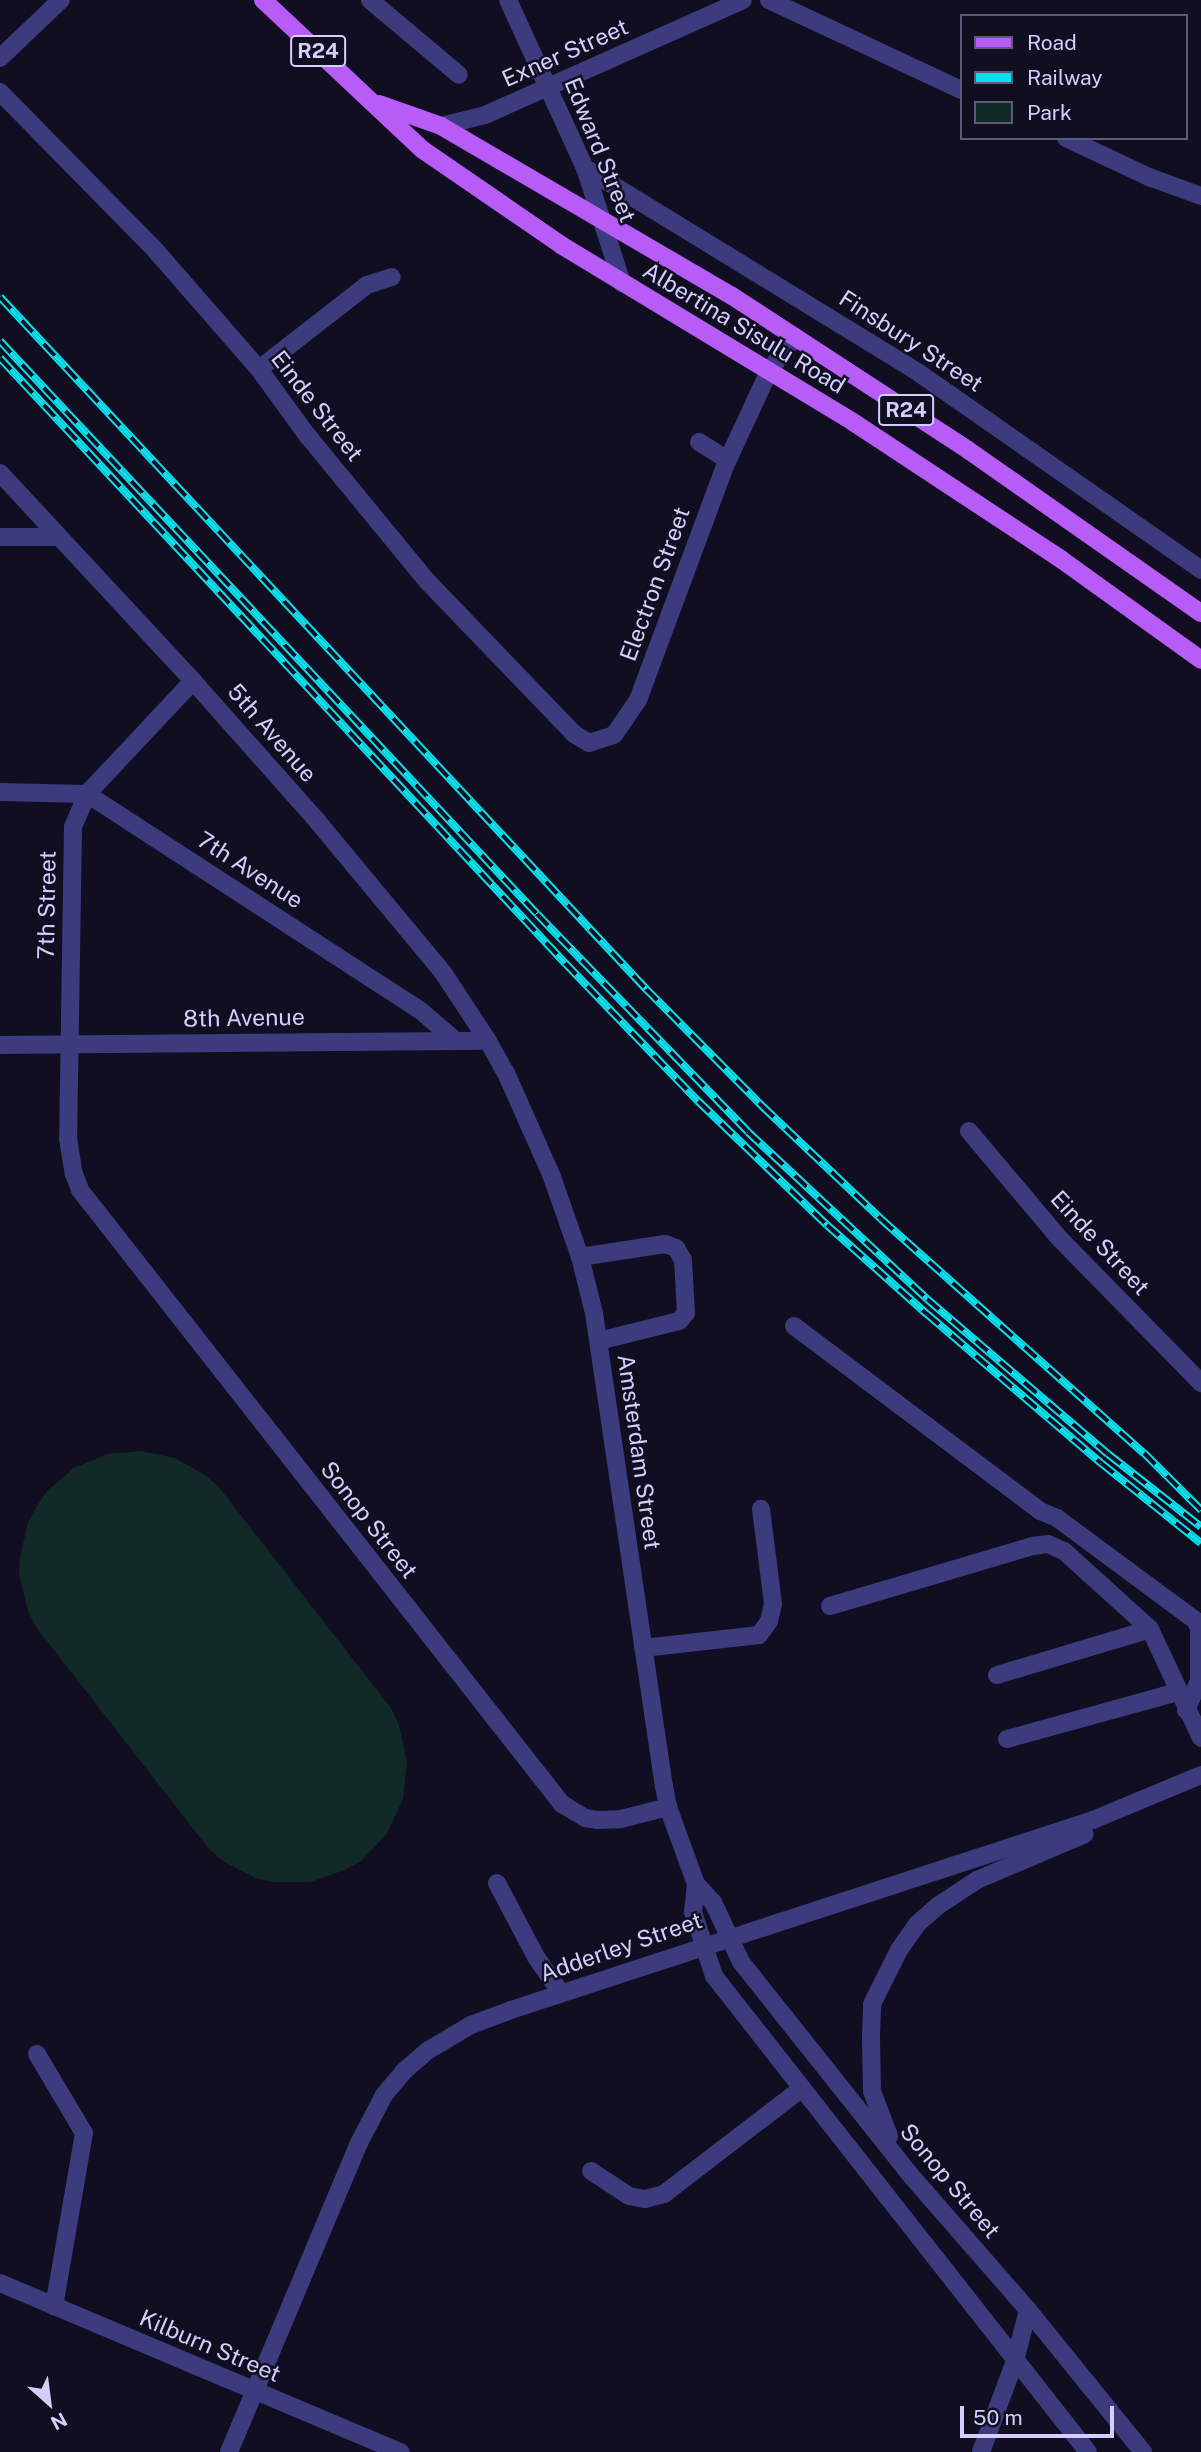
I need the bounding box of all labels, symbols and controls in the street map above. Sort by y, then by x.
street label: Exner Street [498,13,632,93]
legend [960,14,1187,140]
text: Road [1027,30,1077,55]
road number: R24 [290,34,346,68]
text: Railway [1027,65,1103,90]
street label: Edward Street [558,74,642,226]
text: Park [1027,100,1072,125]
street label: Albertina Sisulu Road [638,257,850,399]
street label: Finsbury Street [834,284,988,398]
street label: Einde Street [265,345,369,467]
road number: R24 [878,392,934,428]
street label: Electron Street [614,503,696,665]
street label: 5th Avenue [222,678,322,788]
street label: 7th Avenue [192,826,308,914]
street label: 7th Street [32,850,62,960]
street label: 8th Avenue [183,1003,305,1033]
street label: Einde Street [1045,1185,1155,1301]
street label: Amsterdam Street [612,1353,666,1551]
street label: Sonop Street [315,1456,423,1584]
street label: Adderley Street [536,1906,706,1988]
street label: Sonop Street [894,2118,1006,2244]
street label: Kilburn Street [135,2304,285,2388]
north arrow [14,2368,84,2438]
scale bar [963,2392,1117,2436]
text: 50 m [973,2405,1023,2430]
text: N [47,2408,71,2435]

